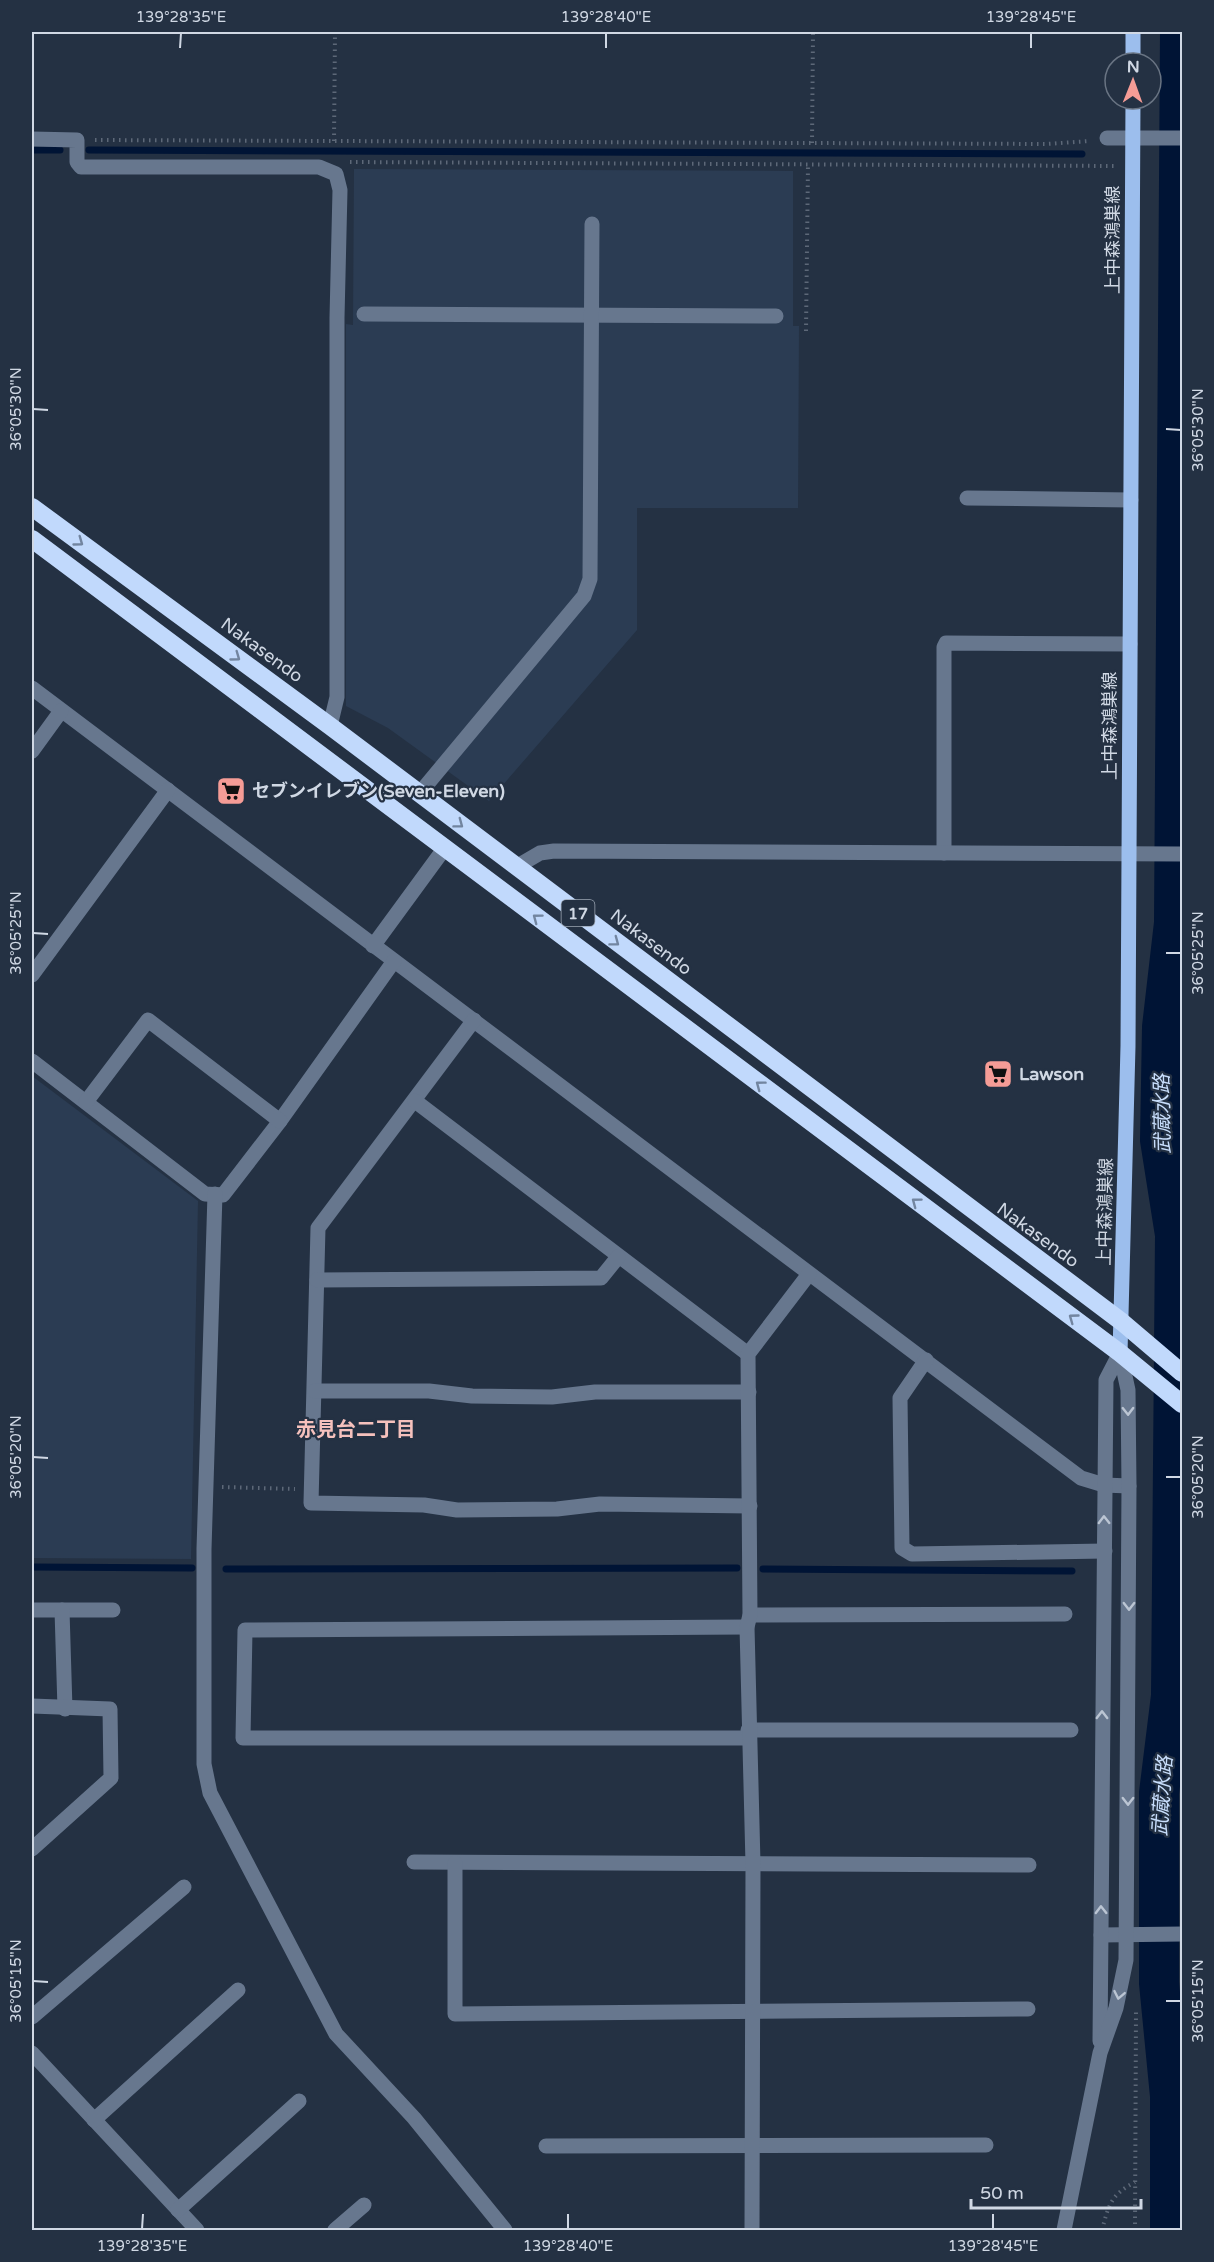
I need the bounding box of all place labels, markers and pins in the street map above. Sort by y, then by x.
supermarket icon: セブンイレブン(Seven-Eleven) [215,775,247,807]
place label: セブンイレブン(Seven-Eleven) [252,780,505,802]
supermarket icon: Lawson [982,1058,1014,1090]
place label: Lawson [1019,1063,1084,1085]

